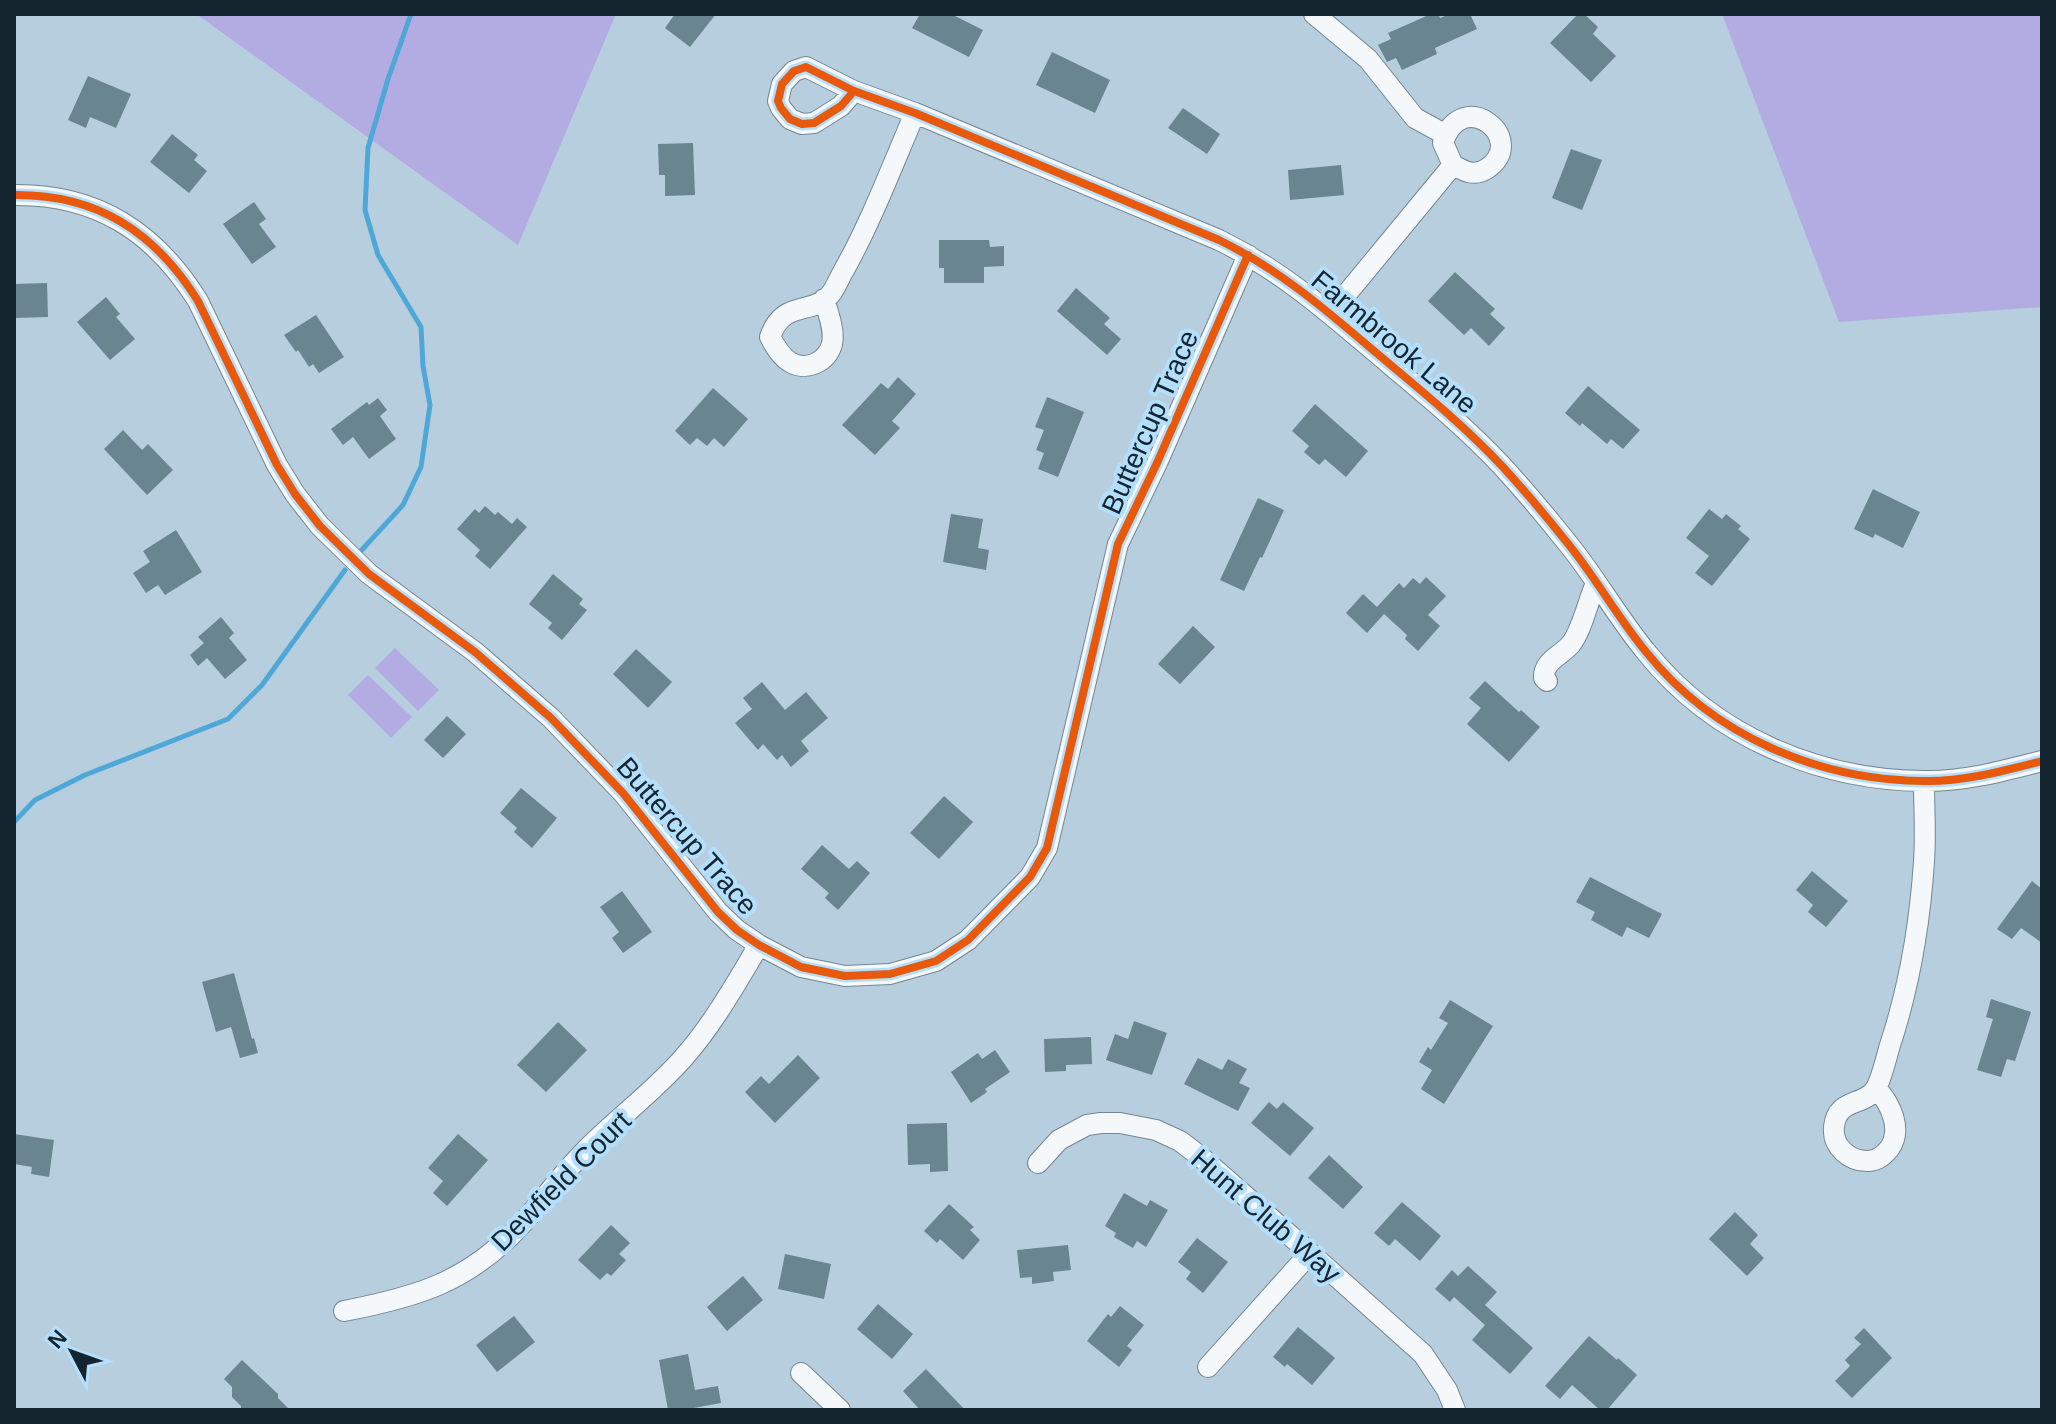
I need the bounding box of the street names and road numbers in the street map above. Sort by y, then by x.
street label: Farmbrook Lane [1305,264,1483,420]
street label: Buttercup Trace [1096,325,1204,519]
street label: Buttercup Trace [610,751,764,921]
street label: Dewfield Court [485,1105,637,1257]
street label: Hunt Club Way [1185,1143,1347,1289]

